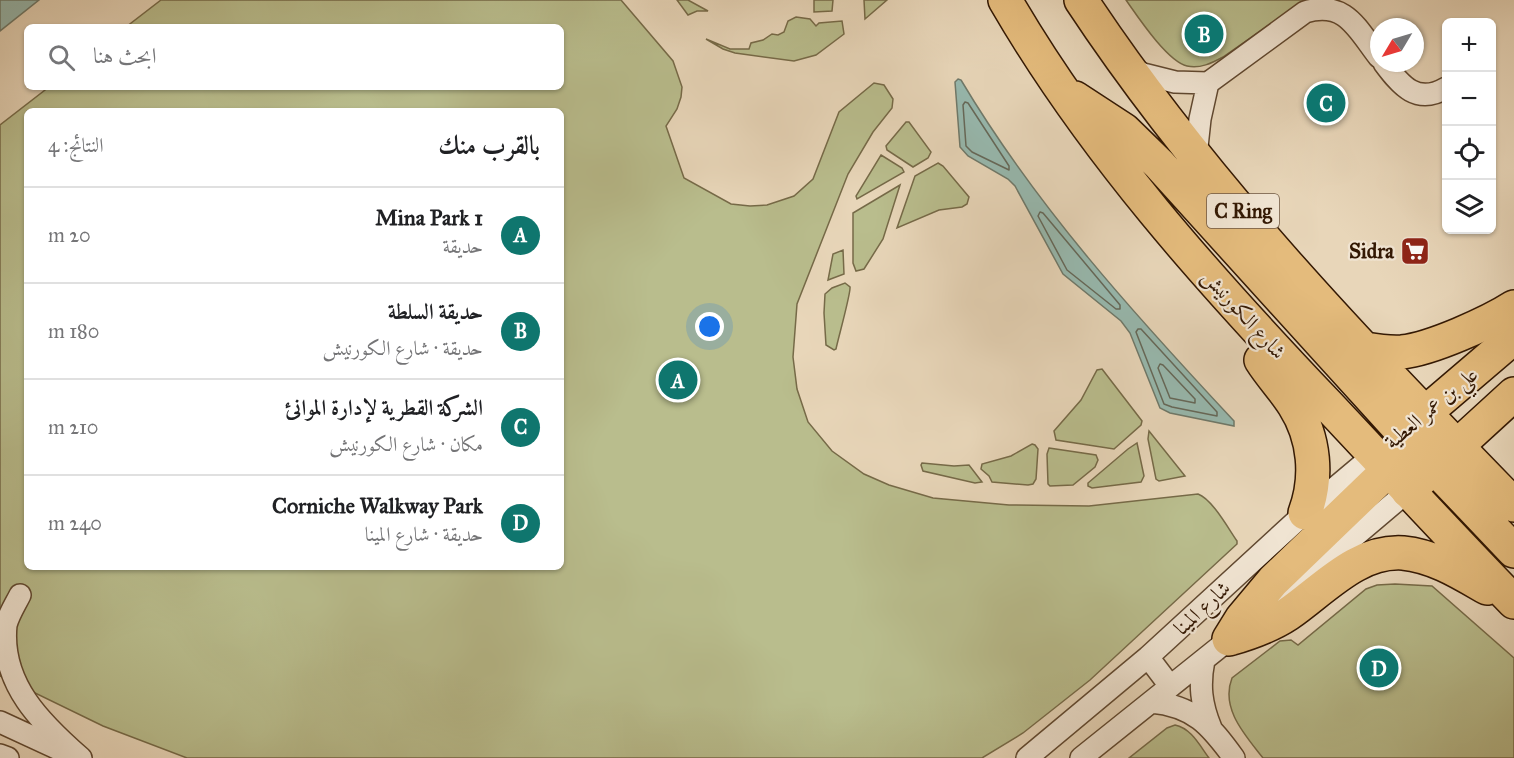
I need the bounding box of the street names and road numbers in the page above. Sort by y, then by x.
road number: C Ring [1207,194,1279,228]
street label: شارع الكورنيش [1193,264,1291,368]
street label: علي بن عمر العطية [1379,361,1488,460]
street label: شارع المينا [1168,575,1239,644]

